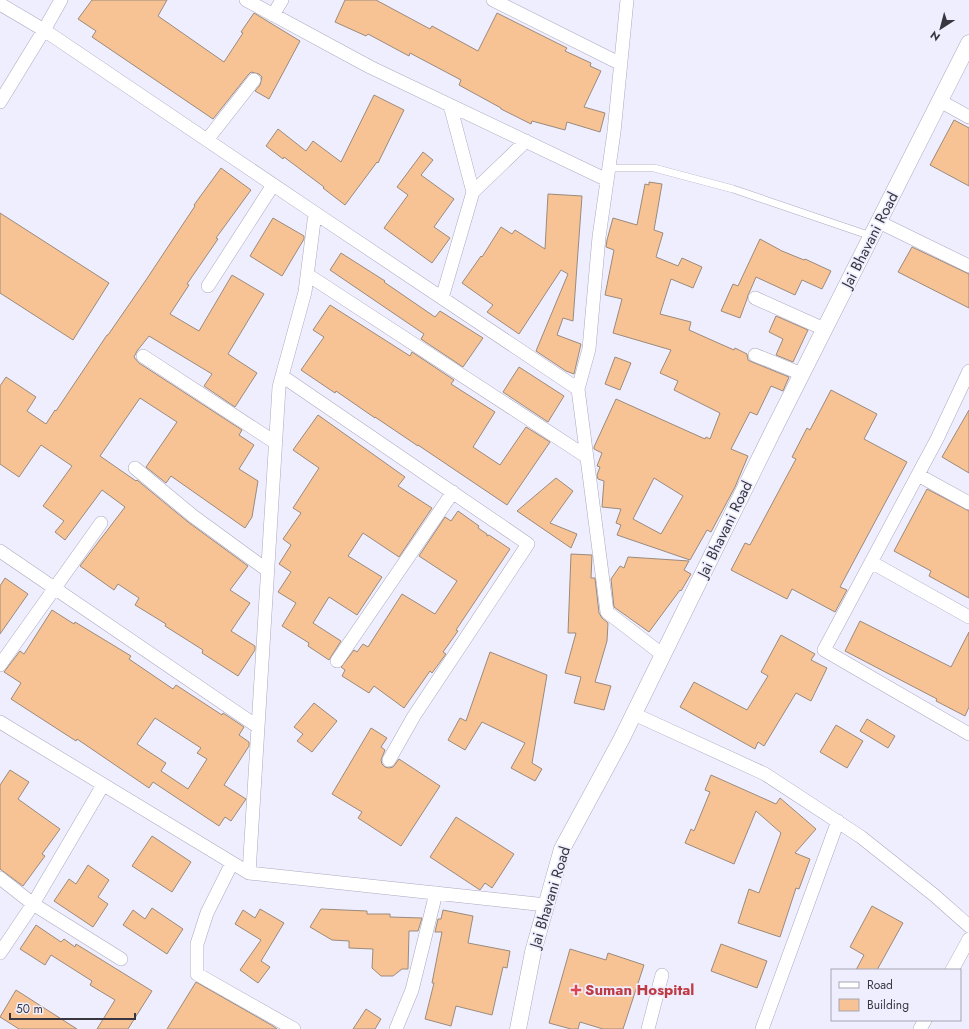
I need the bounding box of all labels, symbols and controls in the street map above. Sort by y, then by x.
north arrow [921,8,961,48]
text: N [927,27,943,45]
street label: Jai Bhavani Road [835,188,904,294]
street label: Jai Bhavani Road [691,477,758,583]
street label: Jai Bhavani Road [524,844,576,952]
legend [831,969,961,1021]
text: Road [867,976,893,994]
place label: Suman Hospital [585,979,694,1001]
marker: Suman Hospital [570,984,582,996]
scale bar [10,995,135,1021]
text: Building [867,996,909,1014]
text: 50 m [16,1000,43,1018]

